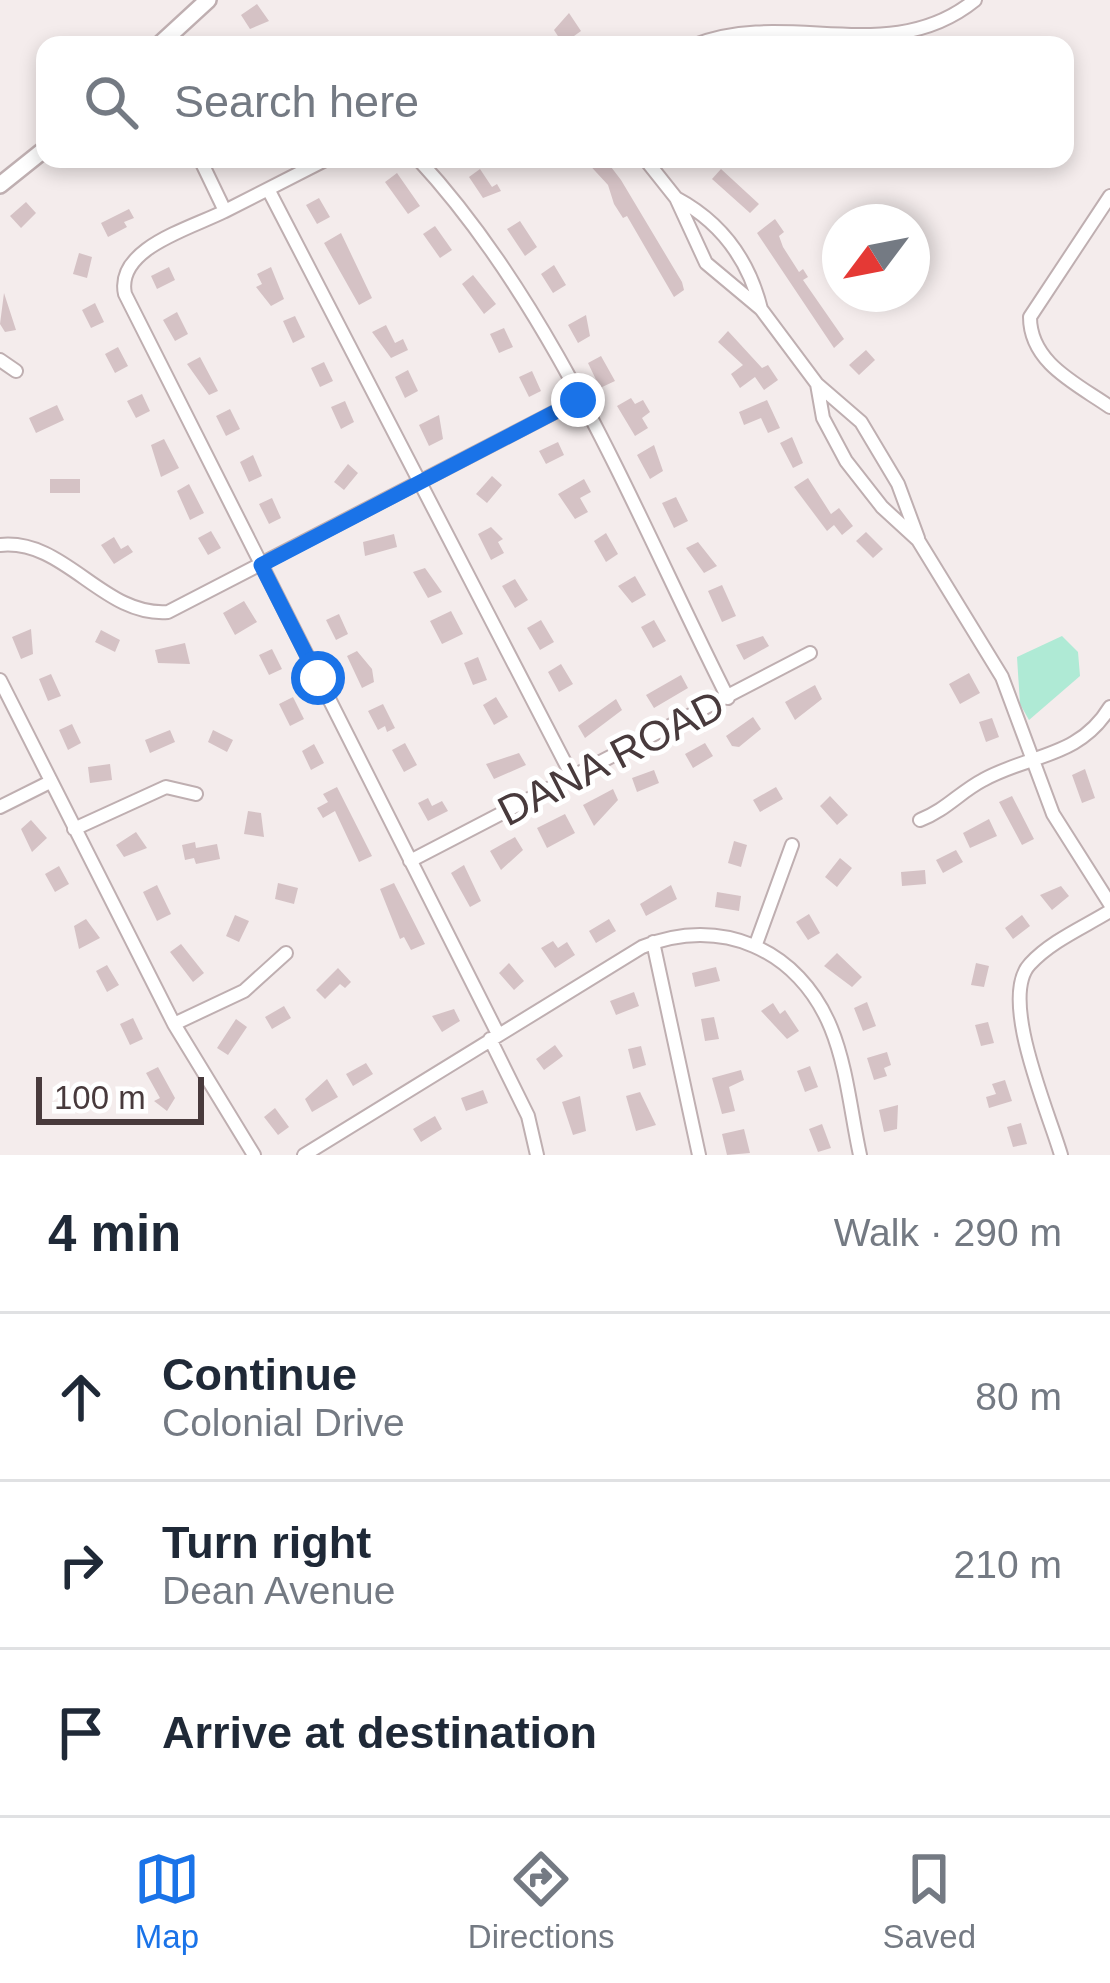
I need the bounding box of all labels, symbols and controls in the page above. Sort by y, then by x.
search box [36,36,1074,168]
icon: search [78,69,144,135]
text: Search here [174,76,419,127]
north arrow [822,204,930,312]
route end [551,373,605,427]
route start [291,651,345,705]
street label: DANA ROAD [490,681,732,835]
scale bar [36,1071,204,1124]
text: 100 m [54,1079,146,1116]
text: 4 min [48,1205,181,1262]
text: Walk · 290 m [834,1211,1062,1254]
text: Continue [162,1349,357,1400]
icon: ahead [48,1364,114,1430]
text: 80 m [975,1375,1062,1418]
text: Colonial Drive [162,1401,405,1444]
text: Turn right [162,1517,371,1568]
icon: right [48,1532,114,1598]
text: 210 m [954,1543,1062,1586]
text: Dean Avenue [162,1569,396,1612]
icon: arrive [48,1700,114,1766]
text: Arrive at destination [162,1707,597,1758]
tab: Map [134,1846,200,1956]
tab: Directions [468,1846,615,1956]
tab: Saved [882,1846,976,1956]

